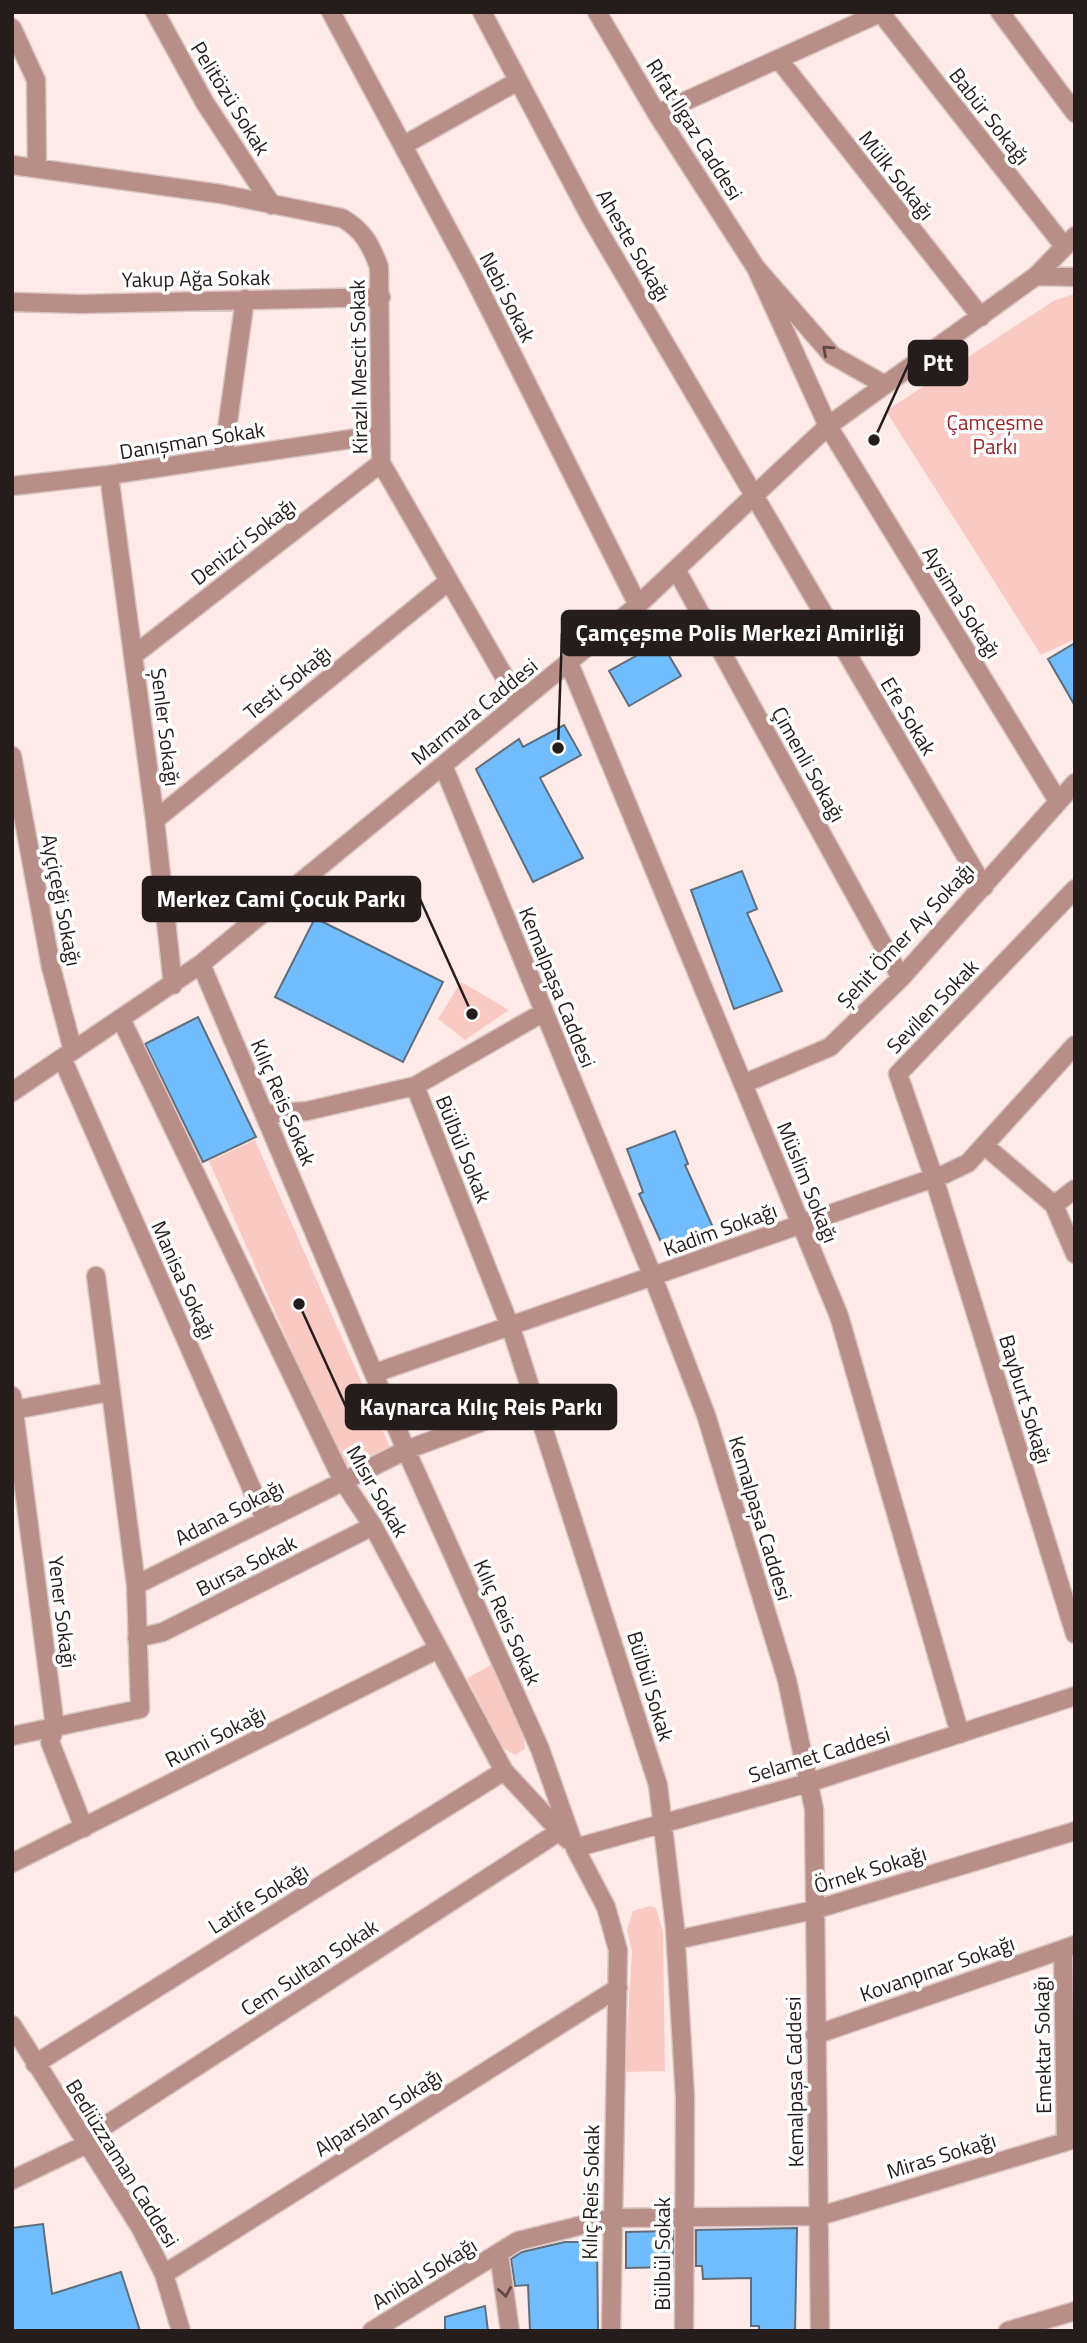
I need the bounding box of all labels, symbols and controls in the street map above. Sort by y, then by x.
street label: Pelitözü Sokak [183,35,279,161]
street label: Rıfat Ilgaz Caddesi [639,52,751,206]
street label: Babür Sokağı [942,60,1038,172]
street label: Mülk Sokağı [852,123,942,227]
street label: Aheste Sokağı [589,183,679,307]
street label: Nebi Sokak [471,246,545,348]
street label: Yakup Ağa Sokak [121,261,271,295]
street label: Kirazlı Mescit Sokak [340,279,376,455]
callout: Ptt [909,341,967,385]
one-way arrow [822,345,835,358]
text: Ptt [923,345,953,380]
park label: Çamçeşme Parkı [946,406,1044,462]
street label: Danışman Sokak [117,413,267,467]
street label: Denizci Sokağı [183,490,303,592]
street label: Aysima Sokağı [915,539,1009,665]
callout: Çamçeşme Polis Merkezi Amirliği [562,611,919,655]
text: Çamçeşme Polis Merkezi Amirliği [576,615,904,650]
street label: Testi Sokağı [236,637,338,727]
street label: Marmara Caddesi [404,650,544,772]
street label: Şenler Sokağı [143,666,189,788]
street label: Efe Sokak [873,671,945,761]
street label: Çimenli Sokağı [764,700,854,828]
street label: Ayçiçeği Sokağı [34,831,90,969]
street label: Şehit Ömer Ay Sokağı [829,855,981,1015]
callout: Merkez Cami Çocuk Parkı [143,877,420,921]
text: Merkez Cami Çocuk Parkı [156,881,406,916]
street label: Kemalpaşa Caddesi [511,902,605,1072]
street label: Sevilen Sokak [878,951,986,1061]
street label: Kılıç Reis Sokak [243,1034,325,1170]
street label: Bülbül Sokak [428,1090,500,1208]
street label: Müslim Sokağı [769,1116,847,1248]
street label: Kadim Sokağı [659,1194,781,1264]
street label: Manisa Sokağı [143,1215,225,1345]
street label: Bayburt Sokağı [991,1331,1061,1467]
callout: Kaynarca Kılıç Reis Parkı [346,1385,616,1429]
text: Kaynarca Kılıç Reis Parkı [360,1389,602,1424]
street label: Kemalpaşa Caddesi [721,1432,801,1604]
street label: Mısır Sokak [339,1439,417,1543]
street label: Adana Sokağı [169,1471,289,1553]
street label: Bursa Sokak [190,1526,302,1604]
street label: Yener Sokağı [40,1554,86,1670]
street label: Kılıç Reis Sokak [466,1554,550,1690]
street label: Bülbül Sokak [619,1627,683,1745]
street label: Rumi Sokağı [159,1697,271,1775]
street label: Selamet Caddesi [744,1717,894,1791]
street label: Örnek Sokağı [810,1837,930,1901]
street label: Latife Sokağı [202,1855,314,1941]
street label: Cem Sultan Sokak [234,1910,384,2024]
street label: Kovanpınar Sokağı [855,1927,1019,2009]
street label: Emektar Sokağı [1025,1976,1059,2114]
street label: Kemalpaşa Caddesi [777,1996,811,2168]
street label: Alparslan Sokağı [308,2060,448,2164]
street label: Bediüzzaman Caddesi [58,2073,188,2253]
street label: Miras Sokağı [882,2123,1000,2187]
street label: Kılıç Reis Sokak [573,2124,607,2260]
street label: Bülbül Sokak [646,2197,678,2311]
street label: Anibal Sokağı [365,2229,483,2317]
one-way arrow [497,2286,512,2298]

